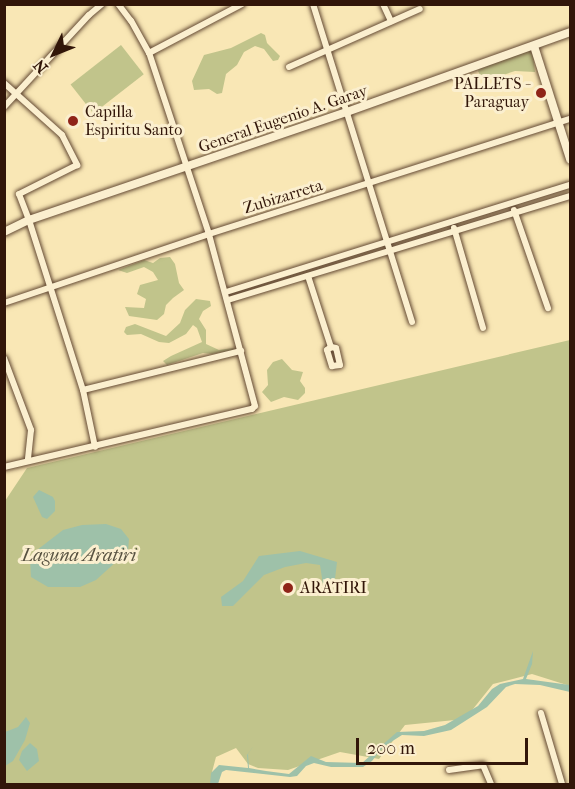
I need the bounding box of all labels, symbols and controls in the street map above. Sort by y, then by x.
north arrow [24,24,84,84]
text: N [29,56,52,78]
place label: PALLETS - Paraguay [454,74,529,112]
street label: General Eugenio A. Garay [196,81,370,157]
marker: PALLETS - Paraguay [534,86,548,100]
place label: Capilla Espiritu Santo [85,102,182,140]
marker: Capilla Espiritu Santo [66,114,80,128]
street label: Zubizarreta [241,176,325,218]
water label: Laguna Aratiri [22,545,136,567]
place label: ARATIRI [300,578,367,598]
marker: ARATIRI [281,581,295,595]
scale bar [359,726,532,764]
text: 200 m [367,738,415,759]

